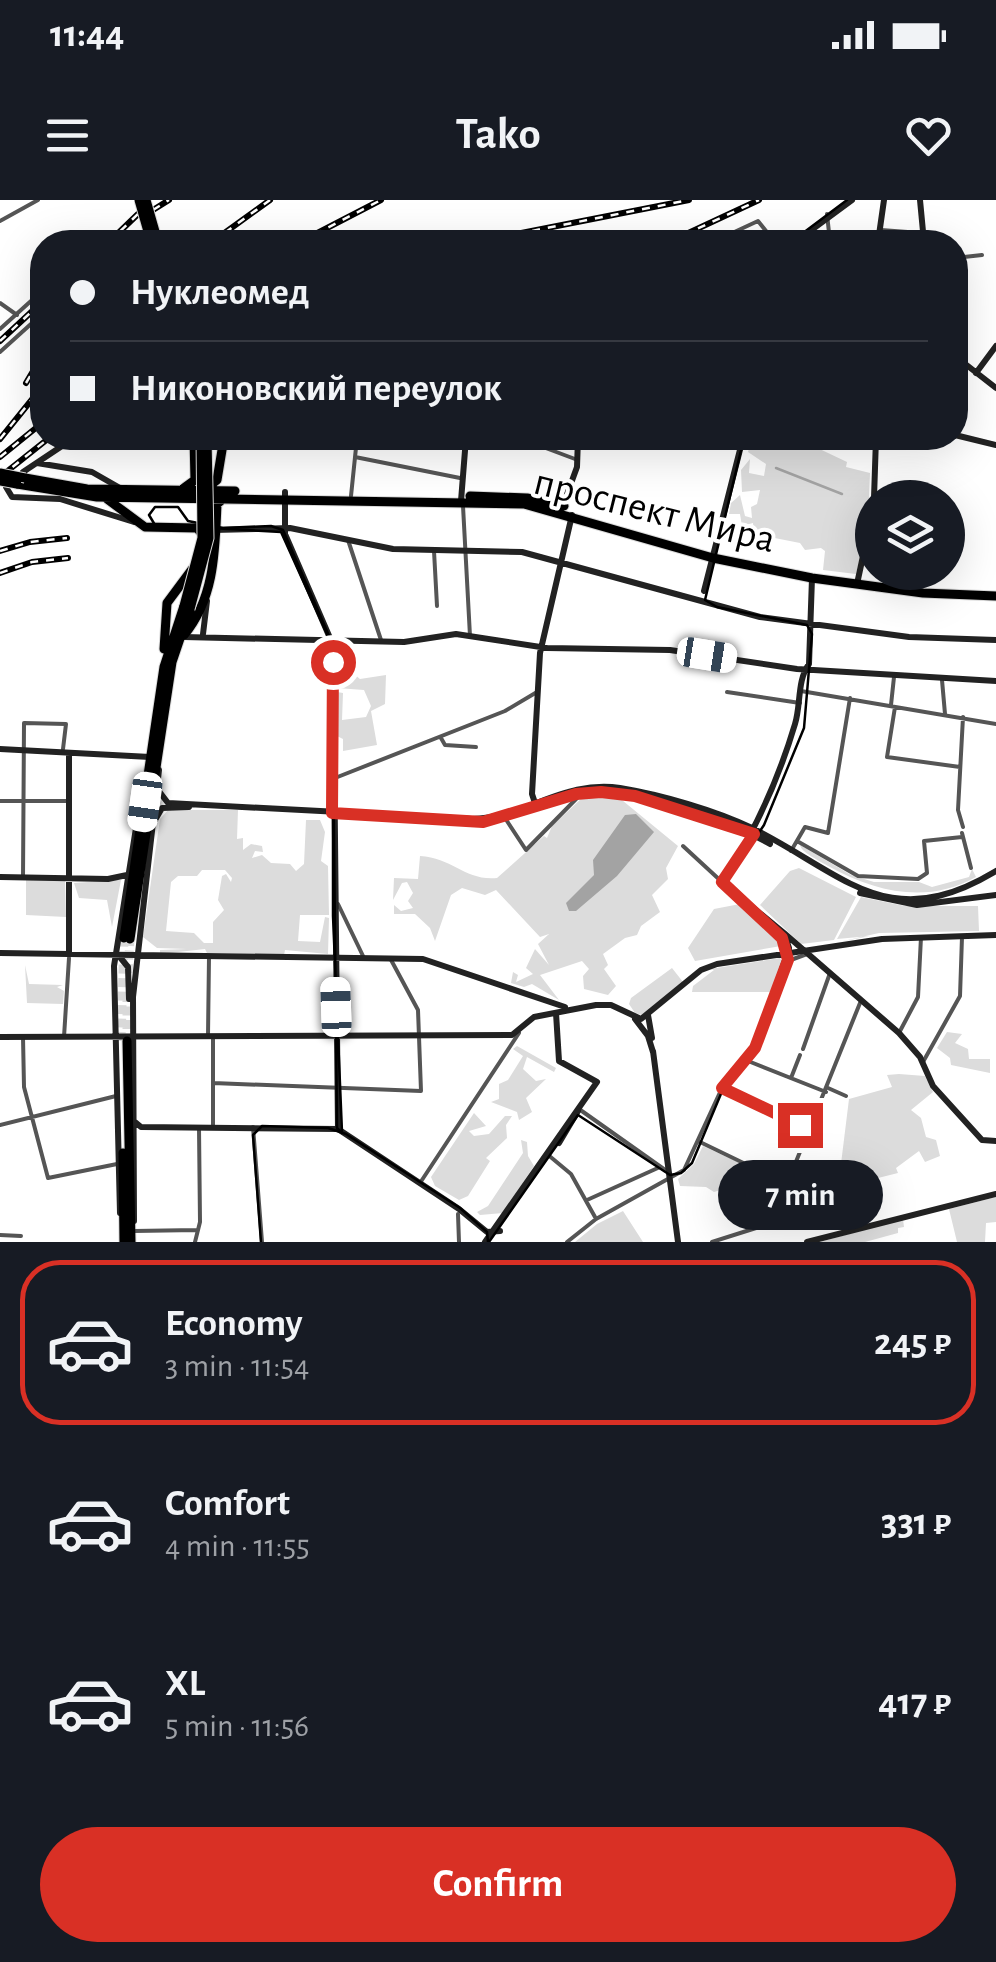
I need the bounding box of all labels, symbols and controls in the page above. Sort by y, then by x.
text: 11:44 [50,16,124,54]
icon: menu [40,108,95,163]
icon: heart [901,108,956,163]
text: Tako [455,112,541,157]
text: Нуклеомед [130,274,310,312]
text: Никоновский переулок [130,370,502,408]
street label: проспект Мира [530,462,779,560]
map controls [855,480,965,590]
button: layers [855,480,965,590]
car [675,635,739,675]
route start [311,640,356,685]
car [126,770,164,834]
car [320,976,352,1038]
route end [778,1103,823,1148]
callout: 7 min [718,1160,882,1230]
text: 7 min [766,1179,835,1211]
icon: car [45,1298,135,1388]
text: Economy [165,1305,303,1343]
text: 245 ₽ [874,1324,951,1362]
text: 3 min · 11:54 [165,1350,309,1382]
icon: car [45,1478,135,1568]
text: Comfort [165,1485,290,1523]
text: 331 ₽ [881,1504,951,1542]
text: 4 min · 11:55 [165,1530,310,1562]
icon: car [45,1658,135,1748]
text: XL [165,1665,205,1703]
text: 417 ₽ [878,1684,951,1722]
text: 5 min · 11:56 [165,1710,309,1742]
button: Confirm [40,1827,956,1942]

